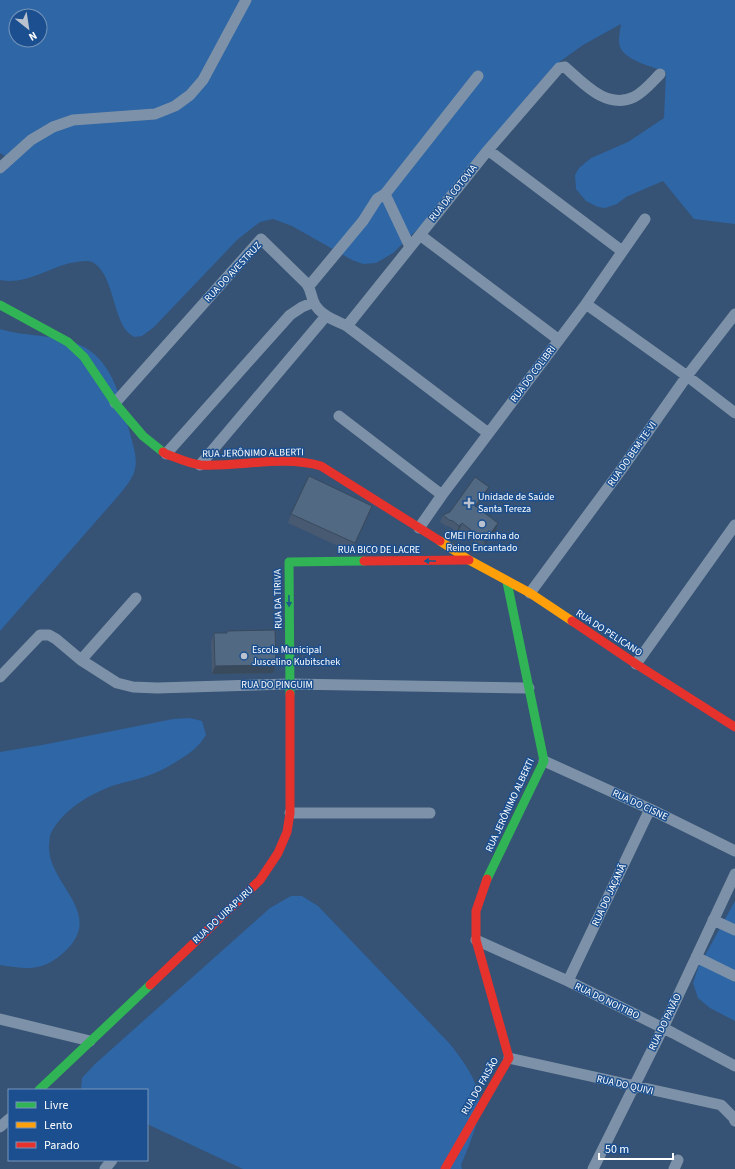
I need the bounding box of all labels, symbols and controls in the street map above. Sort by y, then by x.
north arrow [8,8,48,48]
text: N [26,28,40,45]
street label: RUA DA COTOVIA [426,161,481,224]
street label: RUA DO AVESTRUZ [201,239,265,305]
street label: RUA DO COLIBRI [507,343,559,405]
street label: RUA DO BEM-TE-VI [604,419,660,489]
street label: RUA JERÔNIMO ALBERTI [202,445,304,461]
place label: Unidade de Saúde Santa Tereza [478,490,554,516]
marker: Unidade de Saúde Santa Tereza [463,497,475,509]
marker: CMEI Florzinha do Reino Encantado [477,519,487,529]
place label: CMEI Florzinha do Reino Encantado [445,529,519,555]
street label: RUA BICO DE LACRE [338,543,420,557]
one-way arrow [424,557,436,564]
street label: RUA DA TIRIVA [270,568,286,629]
one-way arrow [286,595,292,608]
street label: RUA DO PELICANO [573,606,645,660]
place label: Escola Municipal Juscelino Kubitschek [252,643,340,669]
marker: Escola Municipal Juscelino Kubitschek [239,651,249,661]
street label: RUA DO PINGUIM [241,678,313,692]
street label: RUA JERÔNIMO ALBERTI [482,756,538,854]
street label: RUA DO CISNE [610,786,670,824]
street label: RUA DO JAÇANÃ [588,861,630,928]
street label: RUA DO UIRAPURU [189,883,257,947]
street label: RUA DO NOITIBO [572,979,642,1023]
street label: RUA DO PAVÃO [645,991,685,1053]
street label: RUA DO FAISÃO [458,1054,502,1117]
street label: RUA DO QUIVI [595,1072,655,1098]
legend [8,1089,148,1161]
text: Livre [44,1097,68,1114]
text: Lento [44,1117,73,1134]
scale bar [599,1135,673,1161]
text: Parado [44,1137,79,1154]
text: 50 m [605,1141,629,1158]

